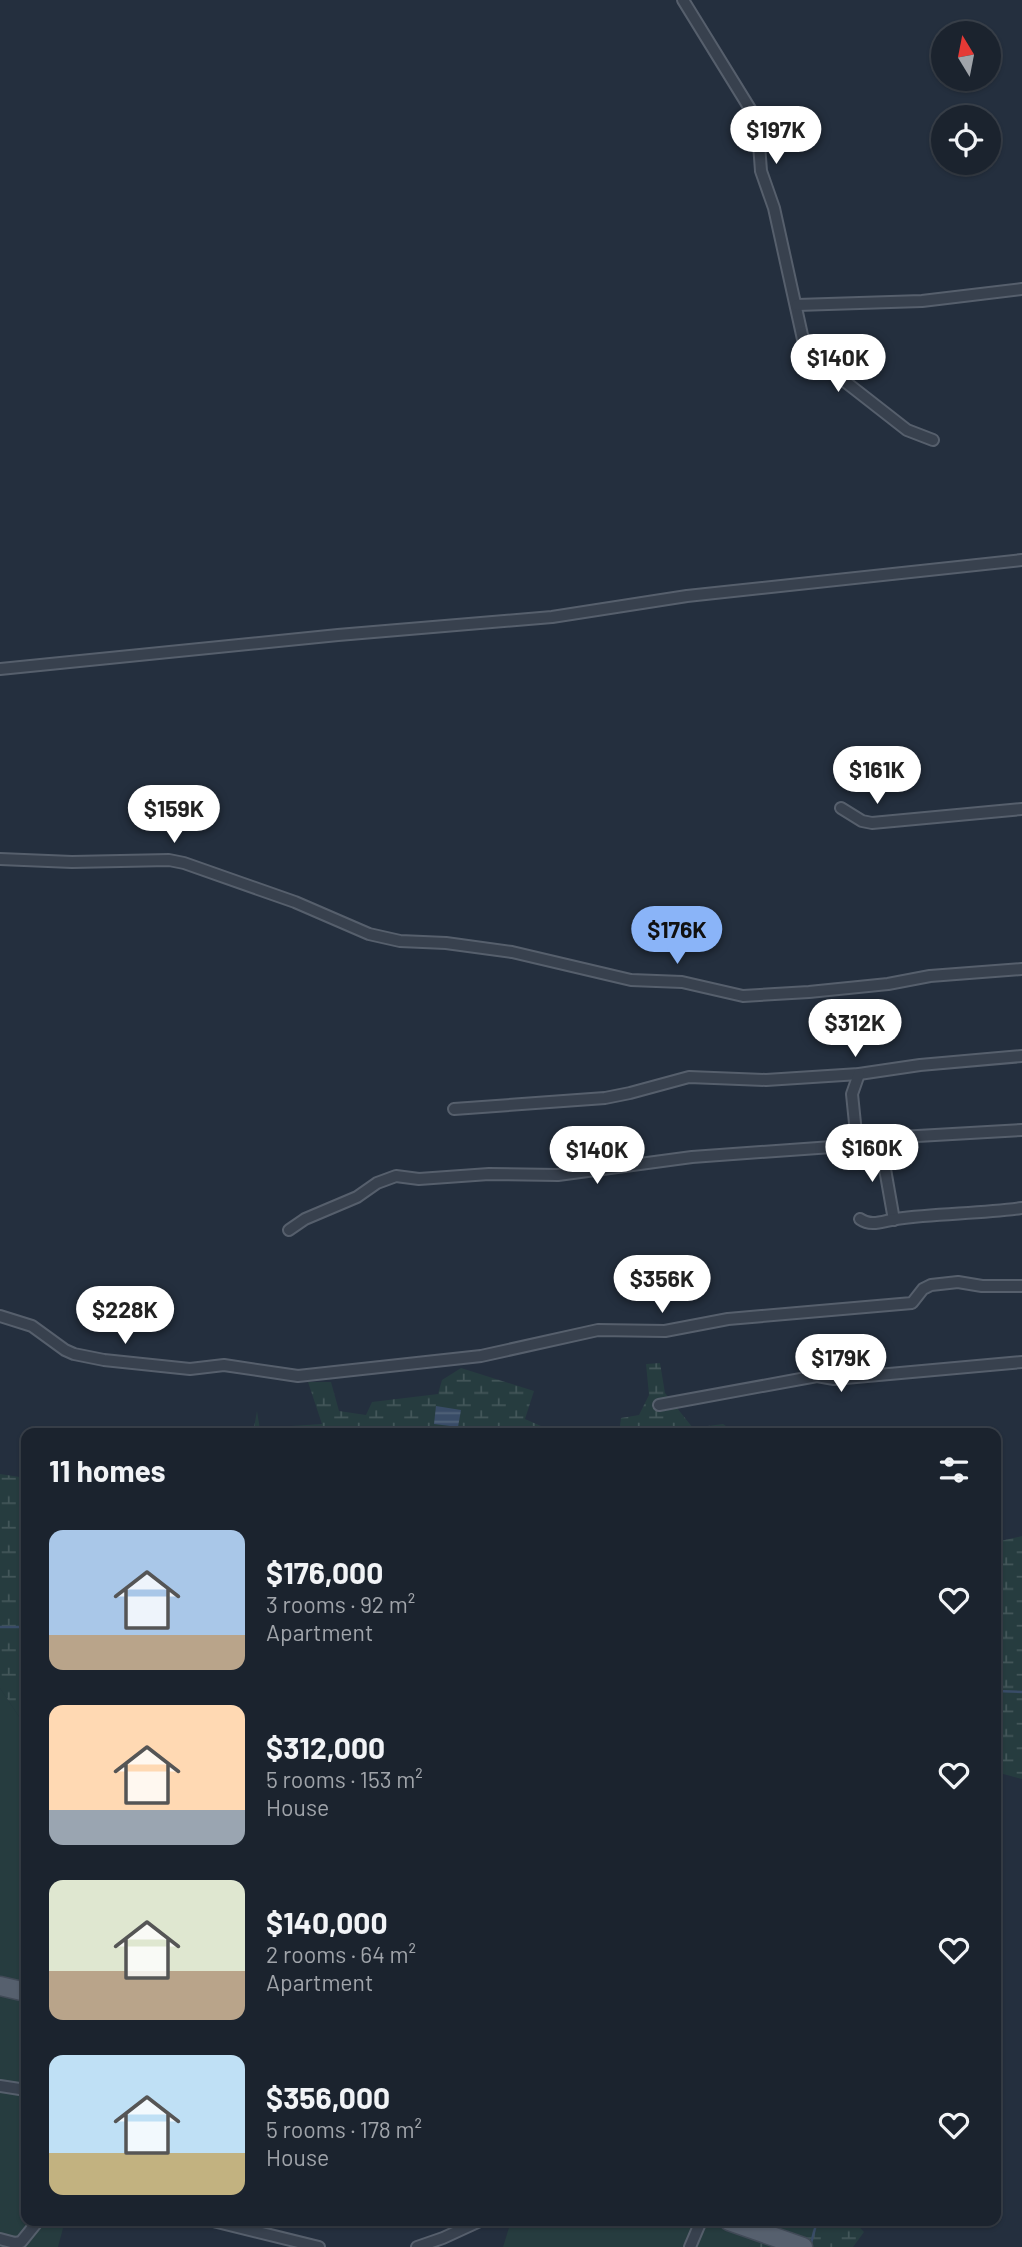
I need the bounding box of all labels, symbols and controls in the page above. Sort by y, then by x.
north arrow [931,21,1001,91]
map controls [931,21,1001,175]
button: locate [931,105,1001,175]
pin: $197K [727,106,825,166]
text: $197K [746,115,806,143]
pin: $140K [789,334,887,394]
text: $140K [807,343,869,371]
pin: $161K [828,746,926,806]
text: $161K [849,755,905,783]
pin: $159K [125,786,223,845]
text: $159K [144,794,204,822]
pin: $176K [628,906,726,966]
text: $176K [647,915,707,943]
pin: $312K [806,1000,904,1059]
text: $312K [825,1008,885,1036]
pin: $160K [823,1124,921,1184]
pin: $140K [548,1126,646,1186]
text: $160K [841,1133,903,1161]
text: $140K [566,1135,628,1163]
pin: $356K [613,1256,711,1315]
text: $356K [630,1264,694,1292]
pin: $228K [76,1286,174,1346]
text: $228K [92,1295,158,1323]
pin: $179K [792,1334,890,1394]
text: $179K [811,1343,871,1371]
icon: filters [935,1451,973,1489]
text: 11 homes [49,1452,166,1488]
text: $176,000 [266,1554,383,1590]
icon: home [105,1558,189,1642]
icon: heart [935,1581,973,1619]
text: 3 rooms · 92 m² [266,1590,415,1618]
text: Apartment [266,1618,373,1646]
text: $312,000 [266,1729,385,1765]
icon: home [105,1733,189,1817]
icon: heart [935,1756,973,1794]
text: 5 rooms · 153 m² [266,1765,423,1793]
text: House [266,1793,329,1821]
text: $140,000 [266,1904,388,1940]
icon: home [105,1908,189,1992]
icon: heart [935,1931,973,1969]
text: 2 rooms · 64 m² [266,1940,416,1968]
text: Apartment [266,1968,373,1996]
text: $356,000 [266,2079,390,2115]
icon: home [105,2083,189,2167]
icon: heart [935,2106,973,2144]
text: 5 rooms · 178 m² [266,2115,422,2143]
text: House [266,2143,329,2171]

